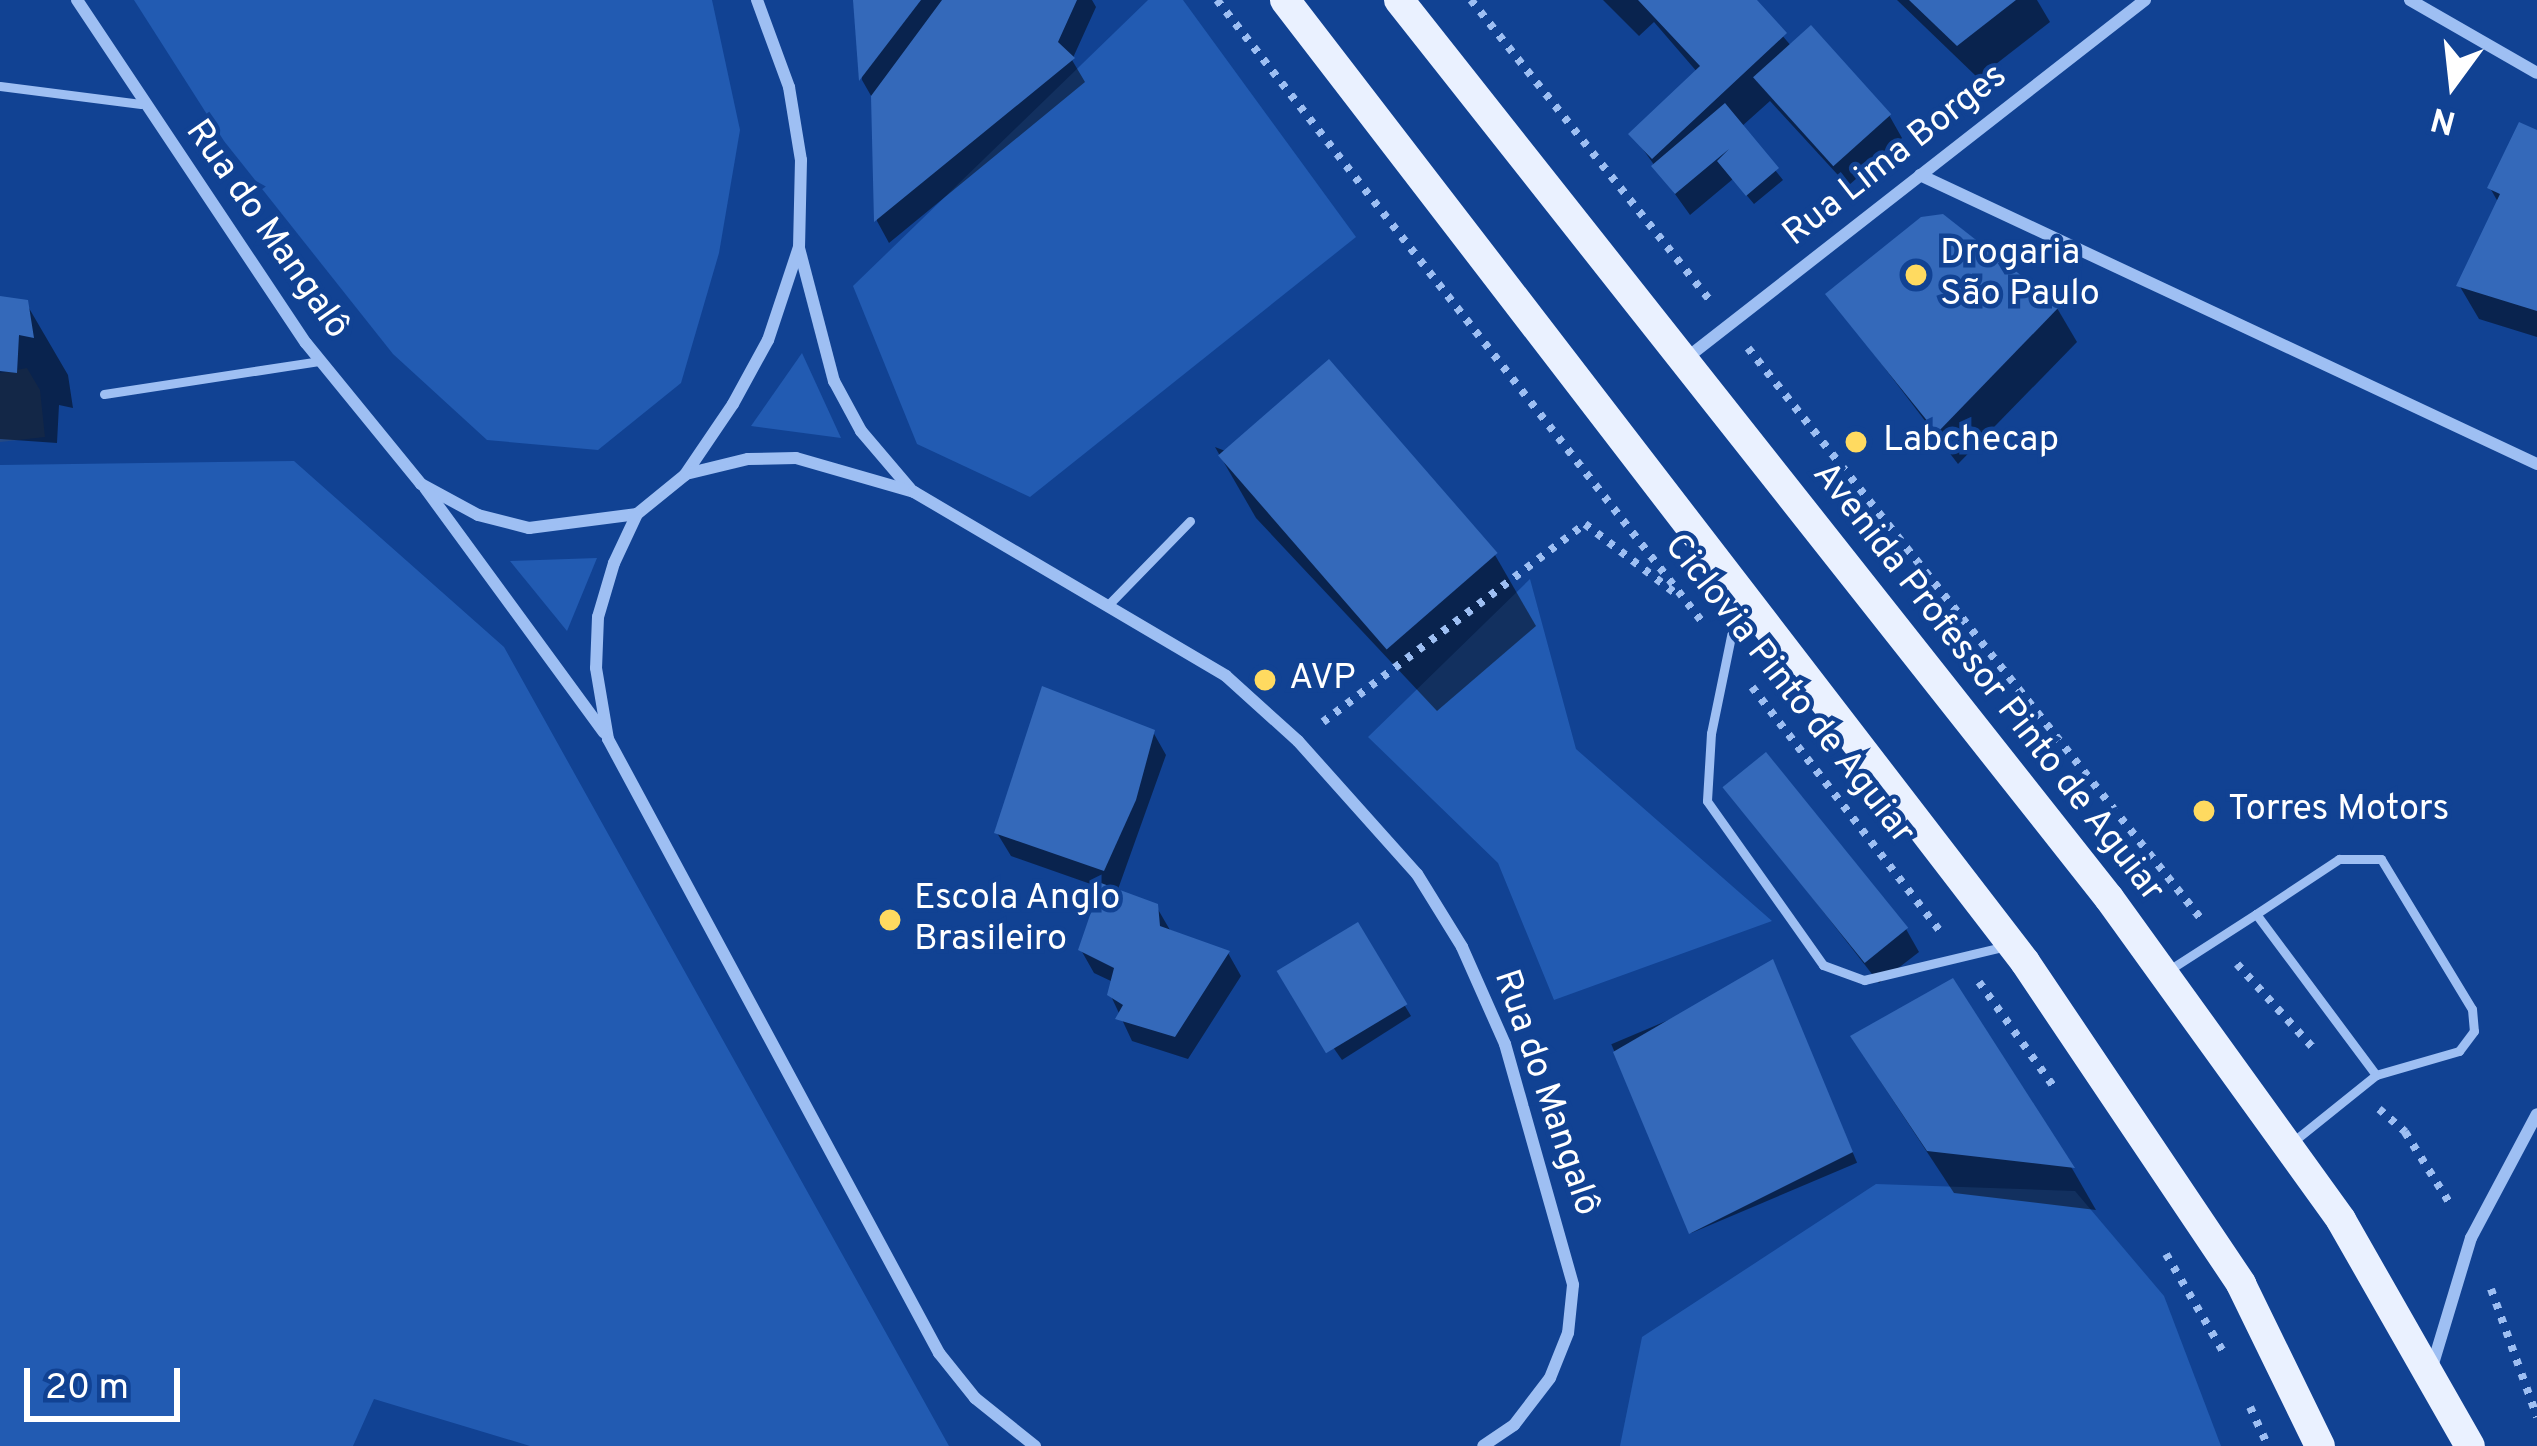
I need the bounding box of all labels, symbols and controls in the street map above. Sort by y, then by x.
north arrow [2393,24,2513,144]
street label: Rua Lima Borges [1776,55,2016,257]
text: N [2427,95,2461,142]
street label: Rua do Mangalô [175,112,357,348]
place label: Drogaria São Paulo [1940,232,2100,317]
marker: Drogaria São Paulo [1903,262,1929,288]
place label: Labchecap [1883,420,2059,464]
marker: Labchecap [1840,426,1872,458]
street label: Avenida Professor Pinto de Aguiar [1801,454,2173,912]
street label: Ciclovia Pinto de Aguiar [1653,526,1923,854]
place label: AVP [1289,658,1356,702]
marker: AVP [1252,667,1278,693]
place label: Torres Motors [2228,789,2449,833]
marker: Torres Motors [2191,798,2217,824]
place label: Escola Anglo Brasileiro [914,877,1122,962]
marker: Escola Anglo Brasileiro [877,907,903,933]
street label: Rua do Mangalô [1483,964,1607,1222]
scale bar [30,1344,186,1418]
text: 20 m [45,1366,129,1412]

